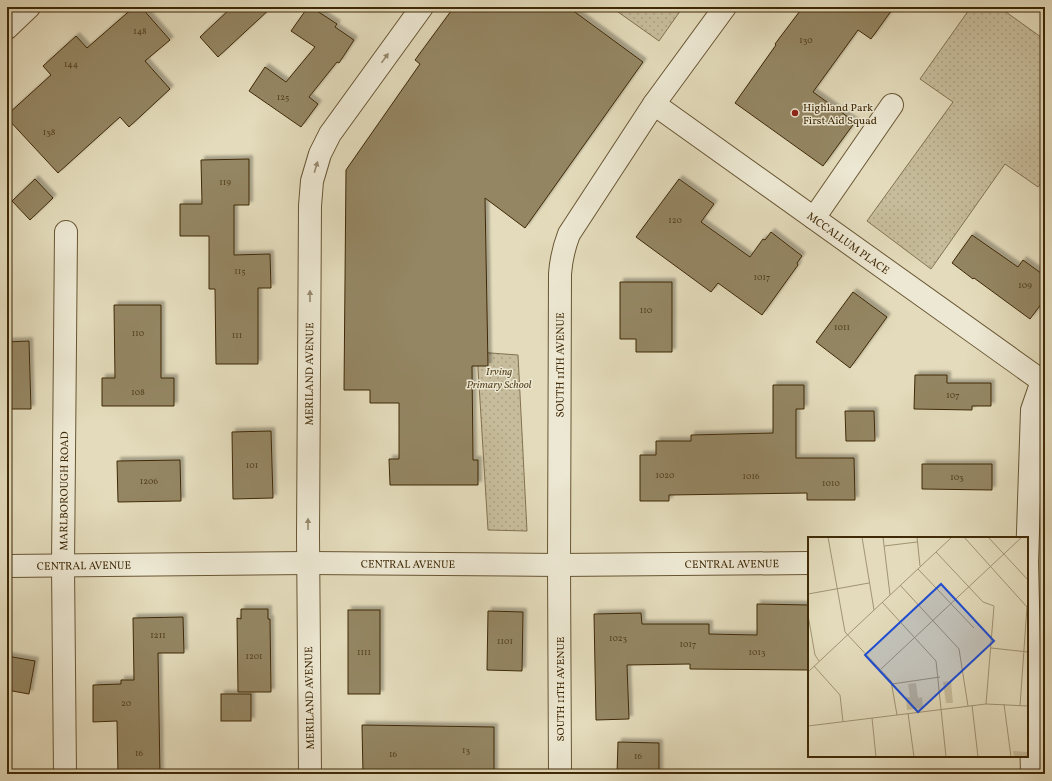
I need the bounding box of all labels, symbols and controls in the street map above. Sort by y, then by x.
house number: 148 [133,25,147,38]
house number: 130 [799,34,813,47]
one-way arrow [381,52,389,63]
house number: 144 [64,58,78,71]
house number: 125 [277,91,289,104]
place label: Highland Park First Aid Squad [803,101,877,129]
marker: Highland Park First Aid Squad [790,108,800,118]
house number: 138 [43,126,56,139]
one-way arrow [313,161,319,173]
house number: 119 [219,176,231,189]
street label: MCCALLUM PLACE [803,209,892,279]
house number: 120 [668,214,682,227]
house number: 115 [234,265,246,278]
house number: 1017 [754,271,770,284]
house number: 109 [1018,279,1032,292]
one-way arrow [307,289,313,302]
house number: 110 [640,304,653,317]
street label: SOUTH 11TH AVENUE [554,312,569,418]
house number: 1011 [834,321,850,334]
street label: MERILAND AVENUE [303,322,318,426]
house number: 110 [132,327,145,340]
house number: 111 [232,329,242,342]
park label: Irving Primary School [466,365,532,393]
house number: 108 [131,386,145,399]
house number: 107 [946,389,960,402]
street label: MARLBOROUGH ROAD [57,431,73,551]
house number: 101 [246,459,258,472]
house number: 1020 [655,469,675,482]
house number: 1016 [743,470,760,483]
house number: 103 [950,471,964,484]
house number: 1206 [140,475,159,488]
house number: 1010 [822,477,840,490]
one-way arrow [305,517,311,530]
inset map [808,537,1028,757]
street label: CENTRAL AVENUE [361,557,456,573]
street label: CENTRAL AVENUE [685,557,780,573]
street label: CENTRAL AVENUE [37,559,132,575]
house number: 1211 [150,629,166,642]
house number: 1023 [609,632,627,645]
house number: 1101 [497,635,513,648]
street label: SOUTH 11TH AVENUE [554,636,569,741]
house number: 1017 [680,638,696,651]
street label: MERILAND AVENUE [302,646,319,750]
house number: 1111 [357,646,371,659]
house number: 1013 [748,646,766,659]
house number: 1201 [245,650,263,663]
house number: 20 [121,697,132,710]
house number: 13 [462,744,470,757]
house number: 16 [135,747,143,760]
house number: 16 [389,748,397,761]
house number: 16 [634,750,642,763]

